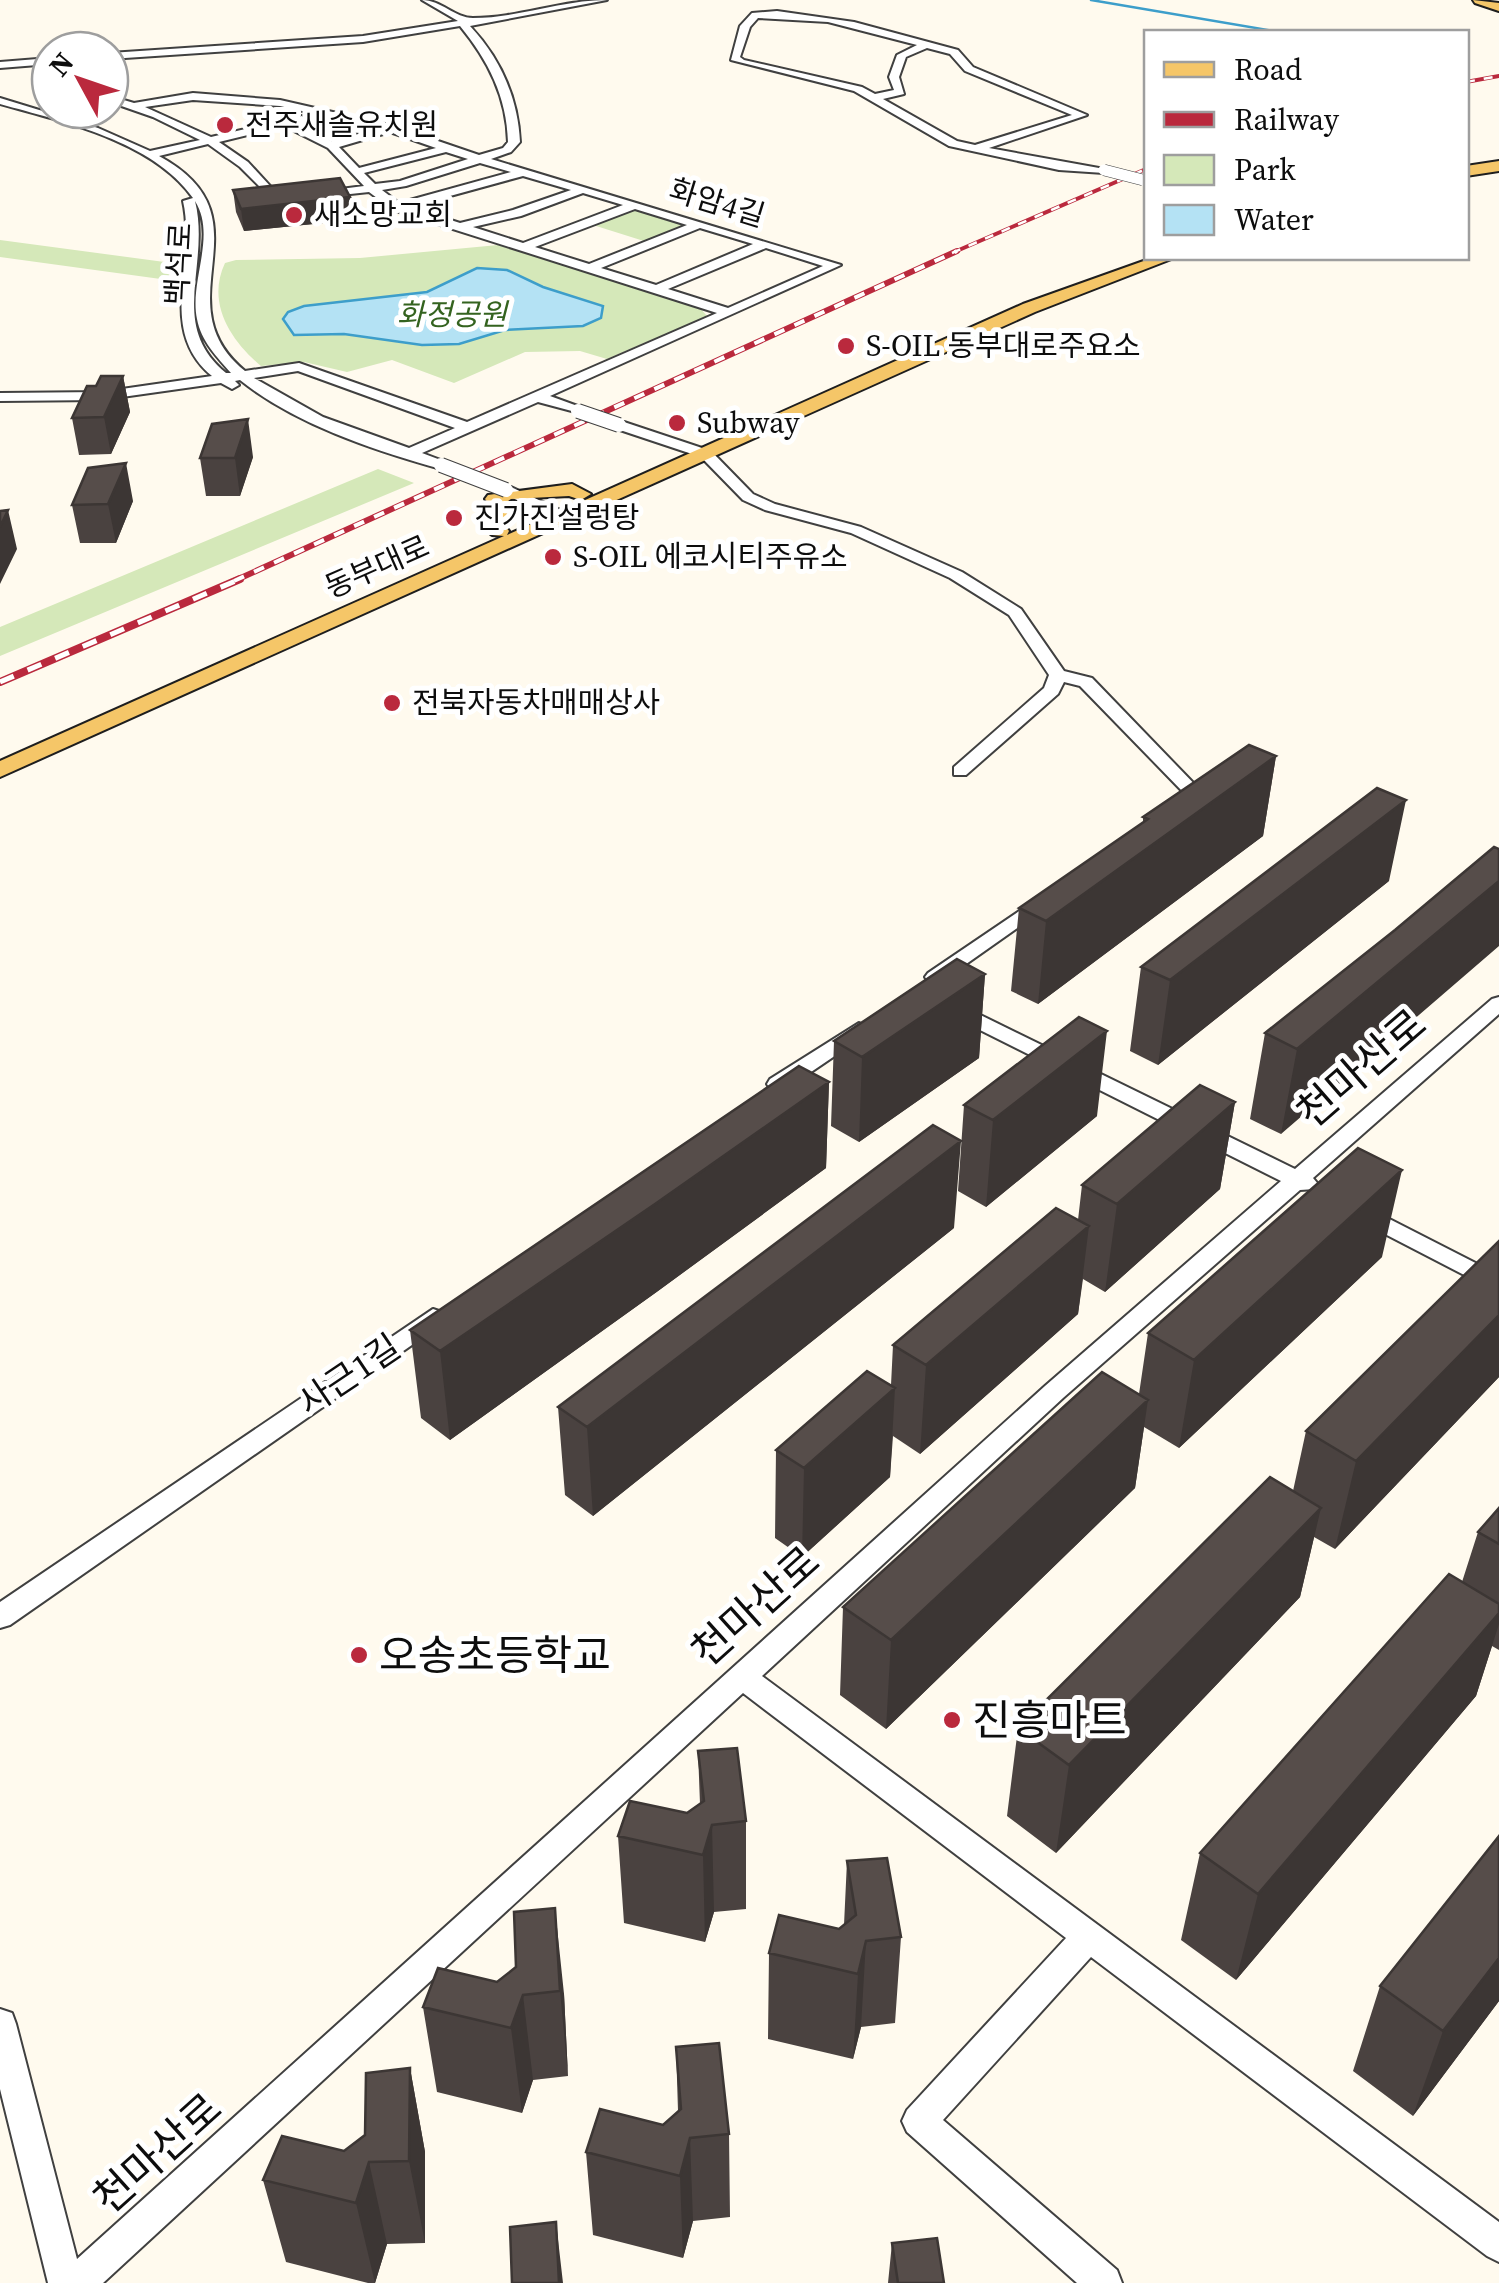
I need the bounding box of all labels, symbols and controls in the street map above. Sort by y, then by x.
north arrow [30,30,130,130]
legend [1144,30,1469,260]
text: N [40,44,82,84]
text: Road [1234,49,1302,90]
text: Railway [1234,99,1340,140]
place label: 전주새솔유치원 [245,104,438,145]
marker: 전주새솔유치원 [214,114,236,136]
text: Park [1234,149,1296,190]
street label: 화암4길 [664,169,770,236]
place label: 새소망교회 [314,194,452,235]
text: Water [1234,199,1314,240]
marker: 새소망교회 [283,204,305,226]
street label: 백석로 [156,222,201,306]
park label: 화정공원 [397,294,510,335]
place label: S-OIL 동부대로주요소 [866,325,1141,366]
marker: S-OIL 동부대로주요소 [835,335,857,357]
place label: Subway [697,402,800,443]
marker: Subway [666,412,688,434]
place label: 진가진설렁탕 [474,497,640,538]
marker: 진가진설렁탕 [443,507,465,529]
street label: 동부대로 [318,525,436,608]
place label: S-OIL 에코시티주유소 [573,536,848,577]
marker: S-OIL 에코시티주유소 [542,546,564,568]
place label: 전북자동차매매상사 [412,682,660,723]
marker: 전북자동차매매상사 [381,692,403,714]
street label: 천마산로 [1284,995,1438,1141]
street label: 사근1길 [288,1323,410,1427]
street label: 천마산로 [678,1533,832,1679]
place label: 오송초등학교 [379,1626,611,1684]
marker: 오송초등학교 [348,1644,370,1666]
place label: 진흥마트 [972,1691,1127,1749]
marker: 진흥마트 [941,1709,963,1731]
street label: 천마산로 [80,2080,234,2226]

